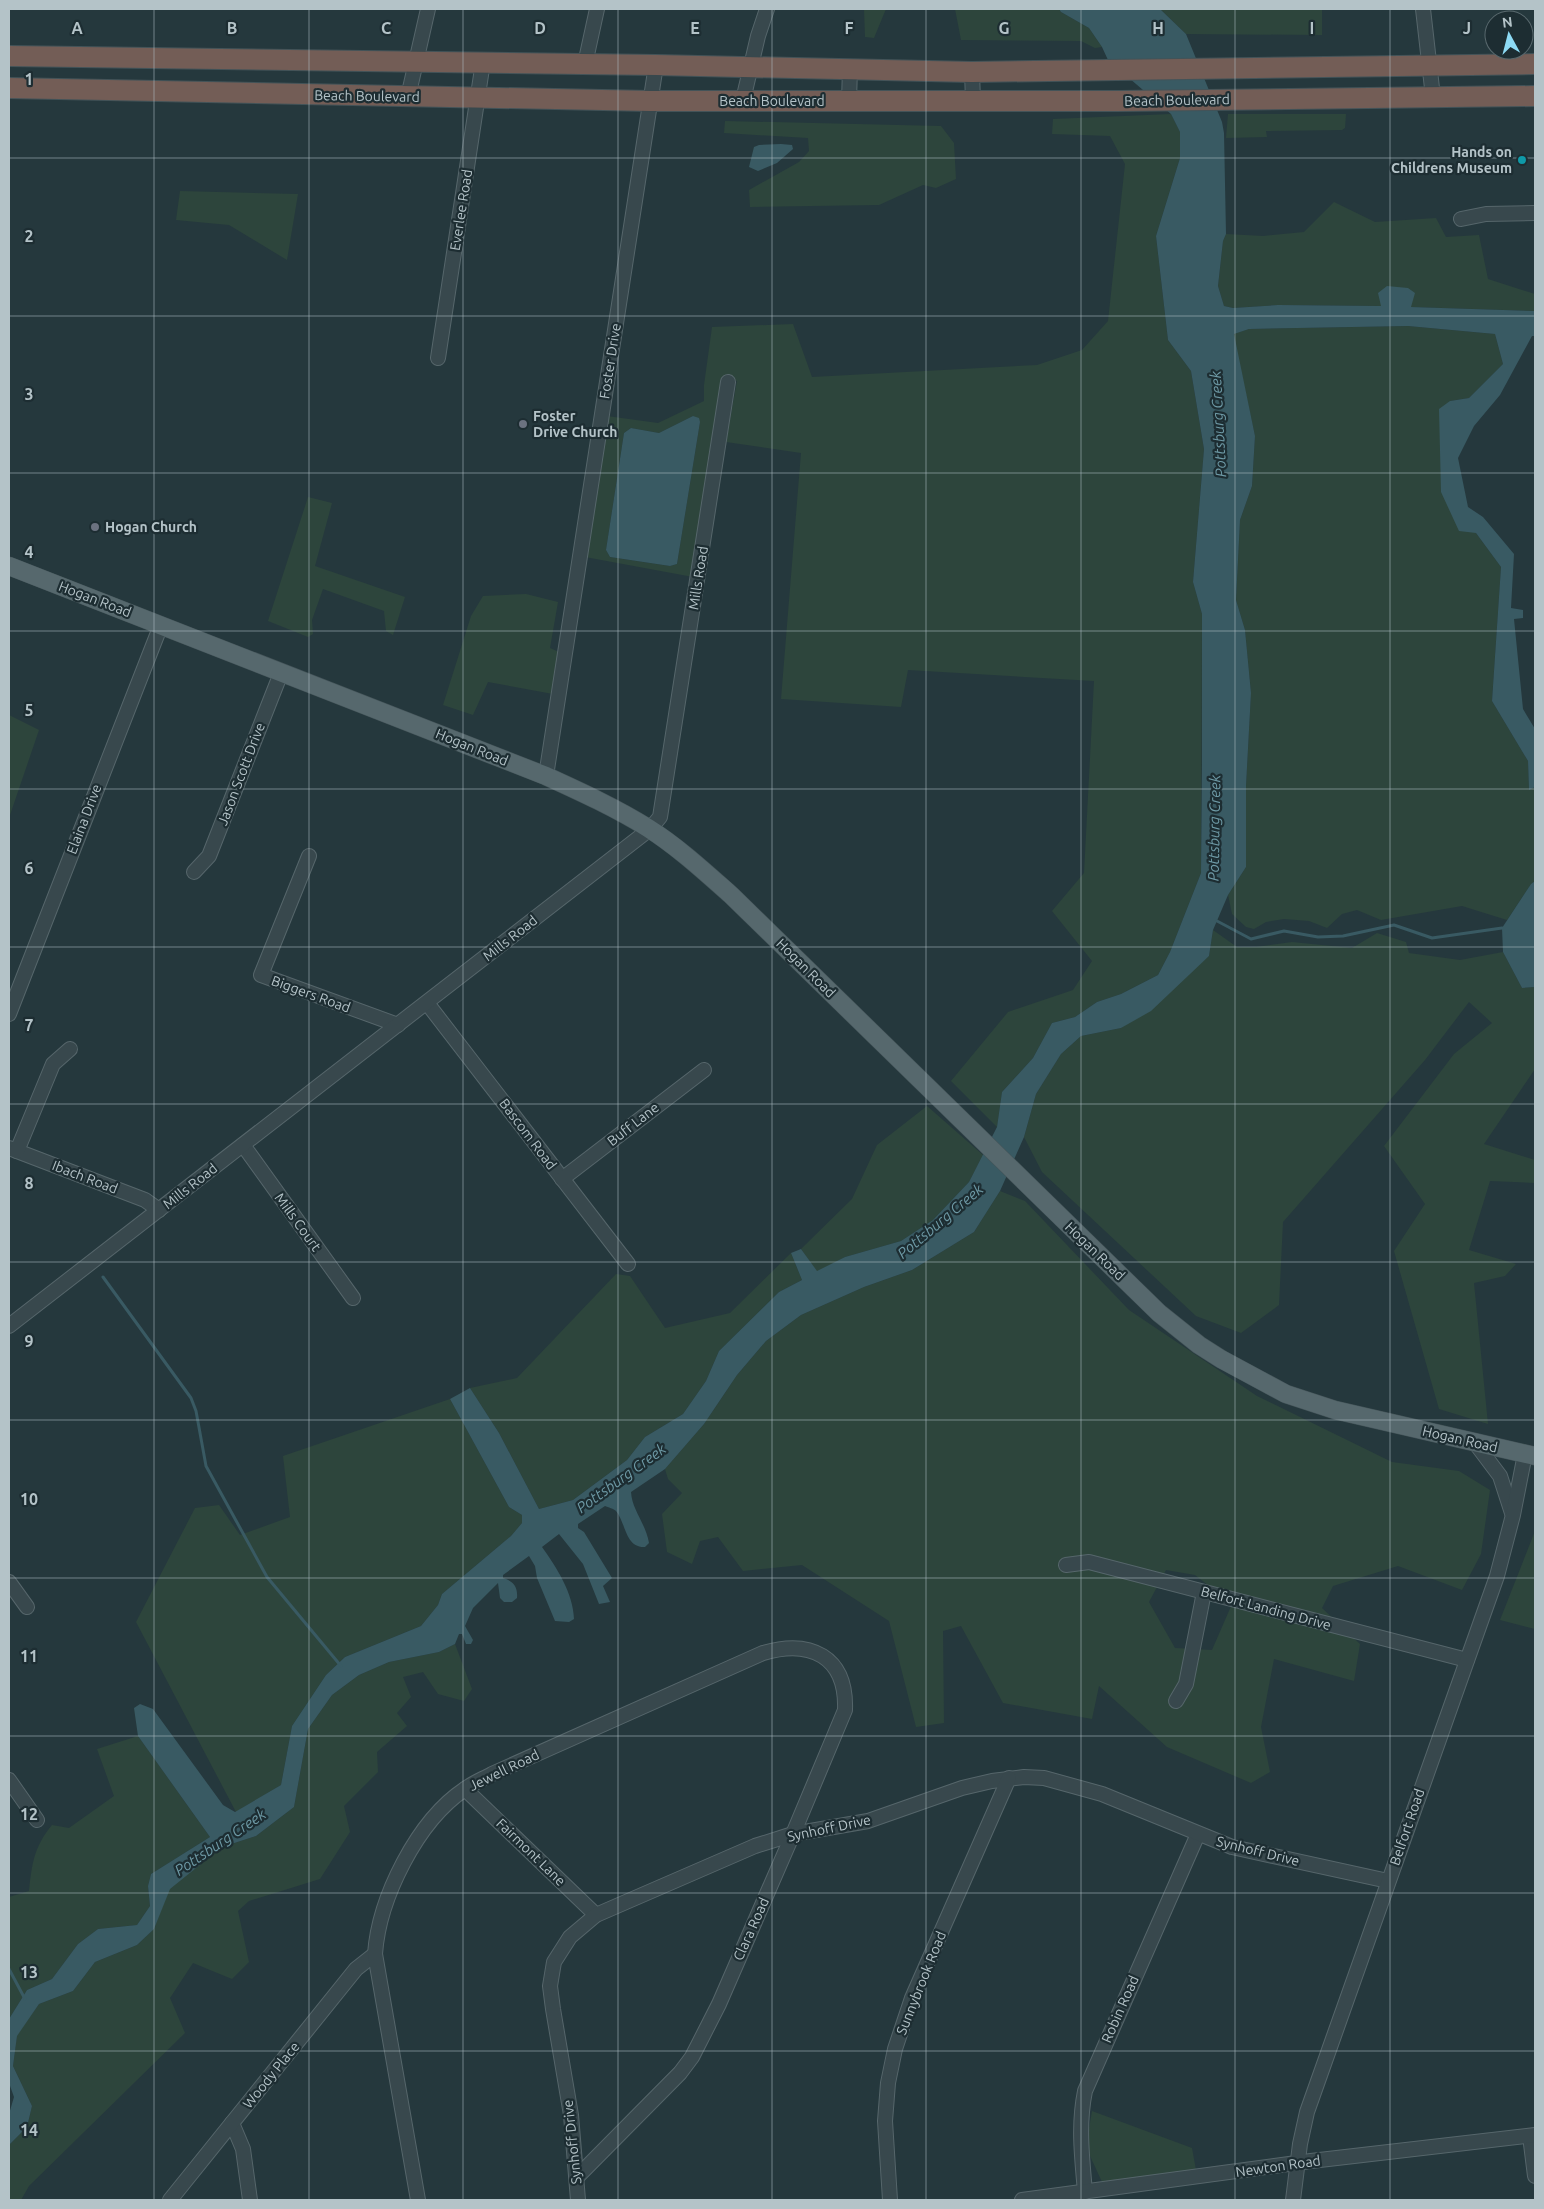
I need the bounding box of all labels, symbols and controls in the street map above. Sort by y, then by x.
north arrow [1484,10,1534,60]
text: N [1501,14,1514,31]
text: A [71,19,83,37]
text: B [227,19,237,37]
text: C [381,19,391,37]
text: D [534,19,546,37]
text: E [690,19,700,37]
text: F [845,19,854,37]
text: G [998,19,1010,37]
text: H [1152,19,1164,37]
text: I [1310,19,1314,37]
text: J [1463,19,1471,37]
text: 1 [24,70,34,88]
street label: Beach Boulevard [314,87,420,105]
street label: Beach Boulevard [1124,91,1230,109]
street label: Beach Boulevard [719,93,825,109]
place label: Hands on Childrens Museum [1391,144,1512,176]
marker: Hands on Childrens Museum [1516,154,1528,166]
street label: Everlee Road [447,168,475,252]
text: 2 [24,227,34,245]
street label: Foster Drive [596,322,624,400]
water label: Pottsburg Creek [1207,370,1229,478]
text: 3 [24,385,34,403]
place label: Foster Drive Church [533,408,617,440]
marker: Foster Drive Church [517,418,529,430]
place label: Hogan Church [105,519,197,535]
marker: Hogan Church [89,521,101,533]
text: 4 [24,543,34,561]
street label: Mills Road [685,545,711,611]
street label: Hogan Road [56,578,134,620]
text: 5 [24,701,34,719]
street label: Jason Scott Drive [214,720,268,828]
street label: Hogan Road [433,725,511,769]
water label: Pottsburg Creek [1205,774,1223,881]
street label: Elaina Drive [63,782,105,856]
text: 6 [24,859,34,877]
street label: Mills Road [480,912,540,964]
street label: Hogan Road [773,935,839,1001]
street label: Biggers Road [269,972,353,1016]
text: 7 [24,1016,34,1034]
street label: Bascom Road [496,1095,560,1173]
street label: Buff Lane [604,1099,662,1149]
street label: Ibach Road [50,1157,120,1197]
street label: Mills Road [160,1160,220,1212]
text: 8 [24,1174,34,1192]
water label: Pottsburg Creek [894,1180,986,1262]
street label: Mills Court [272,1190,325,1255]
street label: Hogan Road [1062,1219,1128,1283]
text: 9 [24,1332,34,1350]
street label: Hogan Road [1421,1423,1499,1455]
water label: Pottsburg Creek [573,1440,669,1516]
text: 10 [20,1490,38,1508]
street label: Belfort Landing Drive [1199,1583,1333,1633]
text: 11 [20,1647,38,1665]
street label: Jewell Road [466,1746,542,1794]
street label: Belfort Road [1386,1787,1428,1867]
text: 12 [20,1805,38,1823]
water label: Pottsburg Creek [171,1805,269,1879]
street label: Synhoff Drive [786,1811,872,1845]
street label: Fairmont Lane [493,1815,569,1889]
street label: Synhoff Drive [1215,1833,1301,1869]
street label: Clara Road [730,1895,772,1963]
street label: Sunnybrook Road [893,1929,949,2037]
text: 13 [20,1963,38,1981]
street label: Robin Road [1098,1973,1142,2045]
street label: Woody Place [239,2039,303,2111]
street label: Synhoff Drive [560,2099,584,2185]
text: 14 [20,2121,38,2139]
street label: Newton Road [1234,2152,1322,2180]

